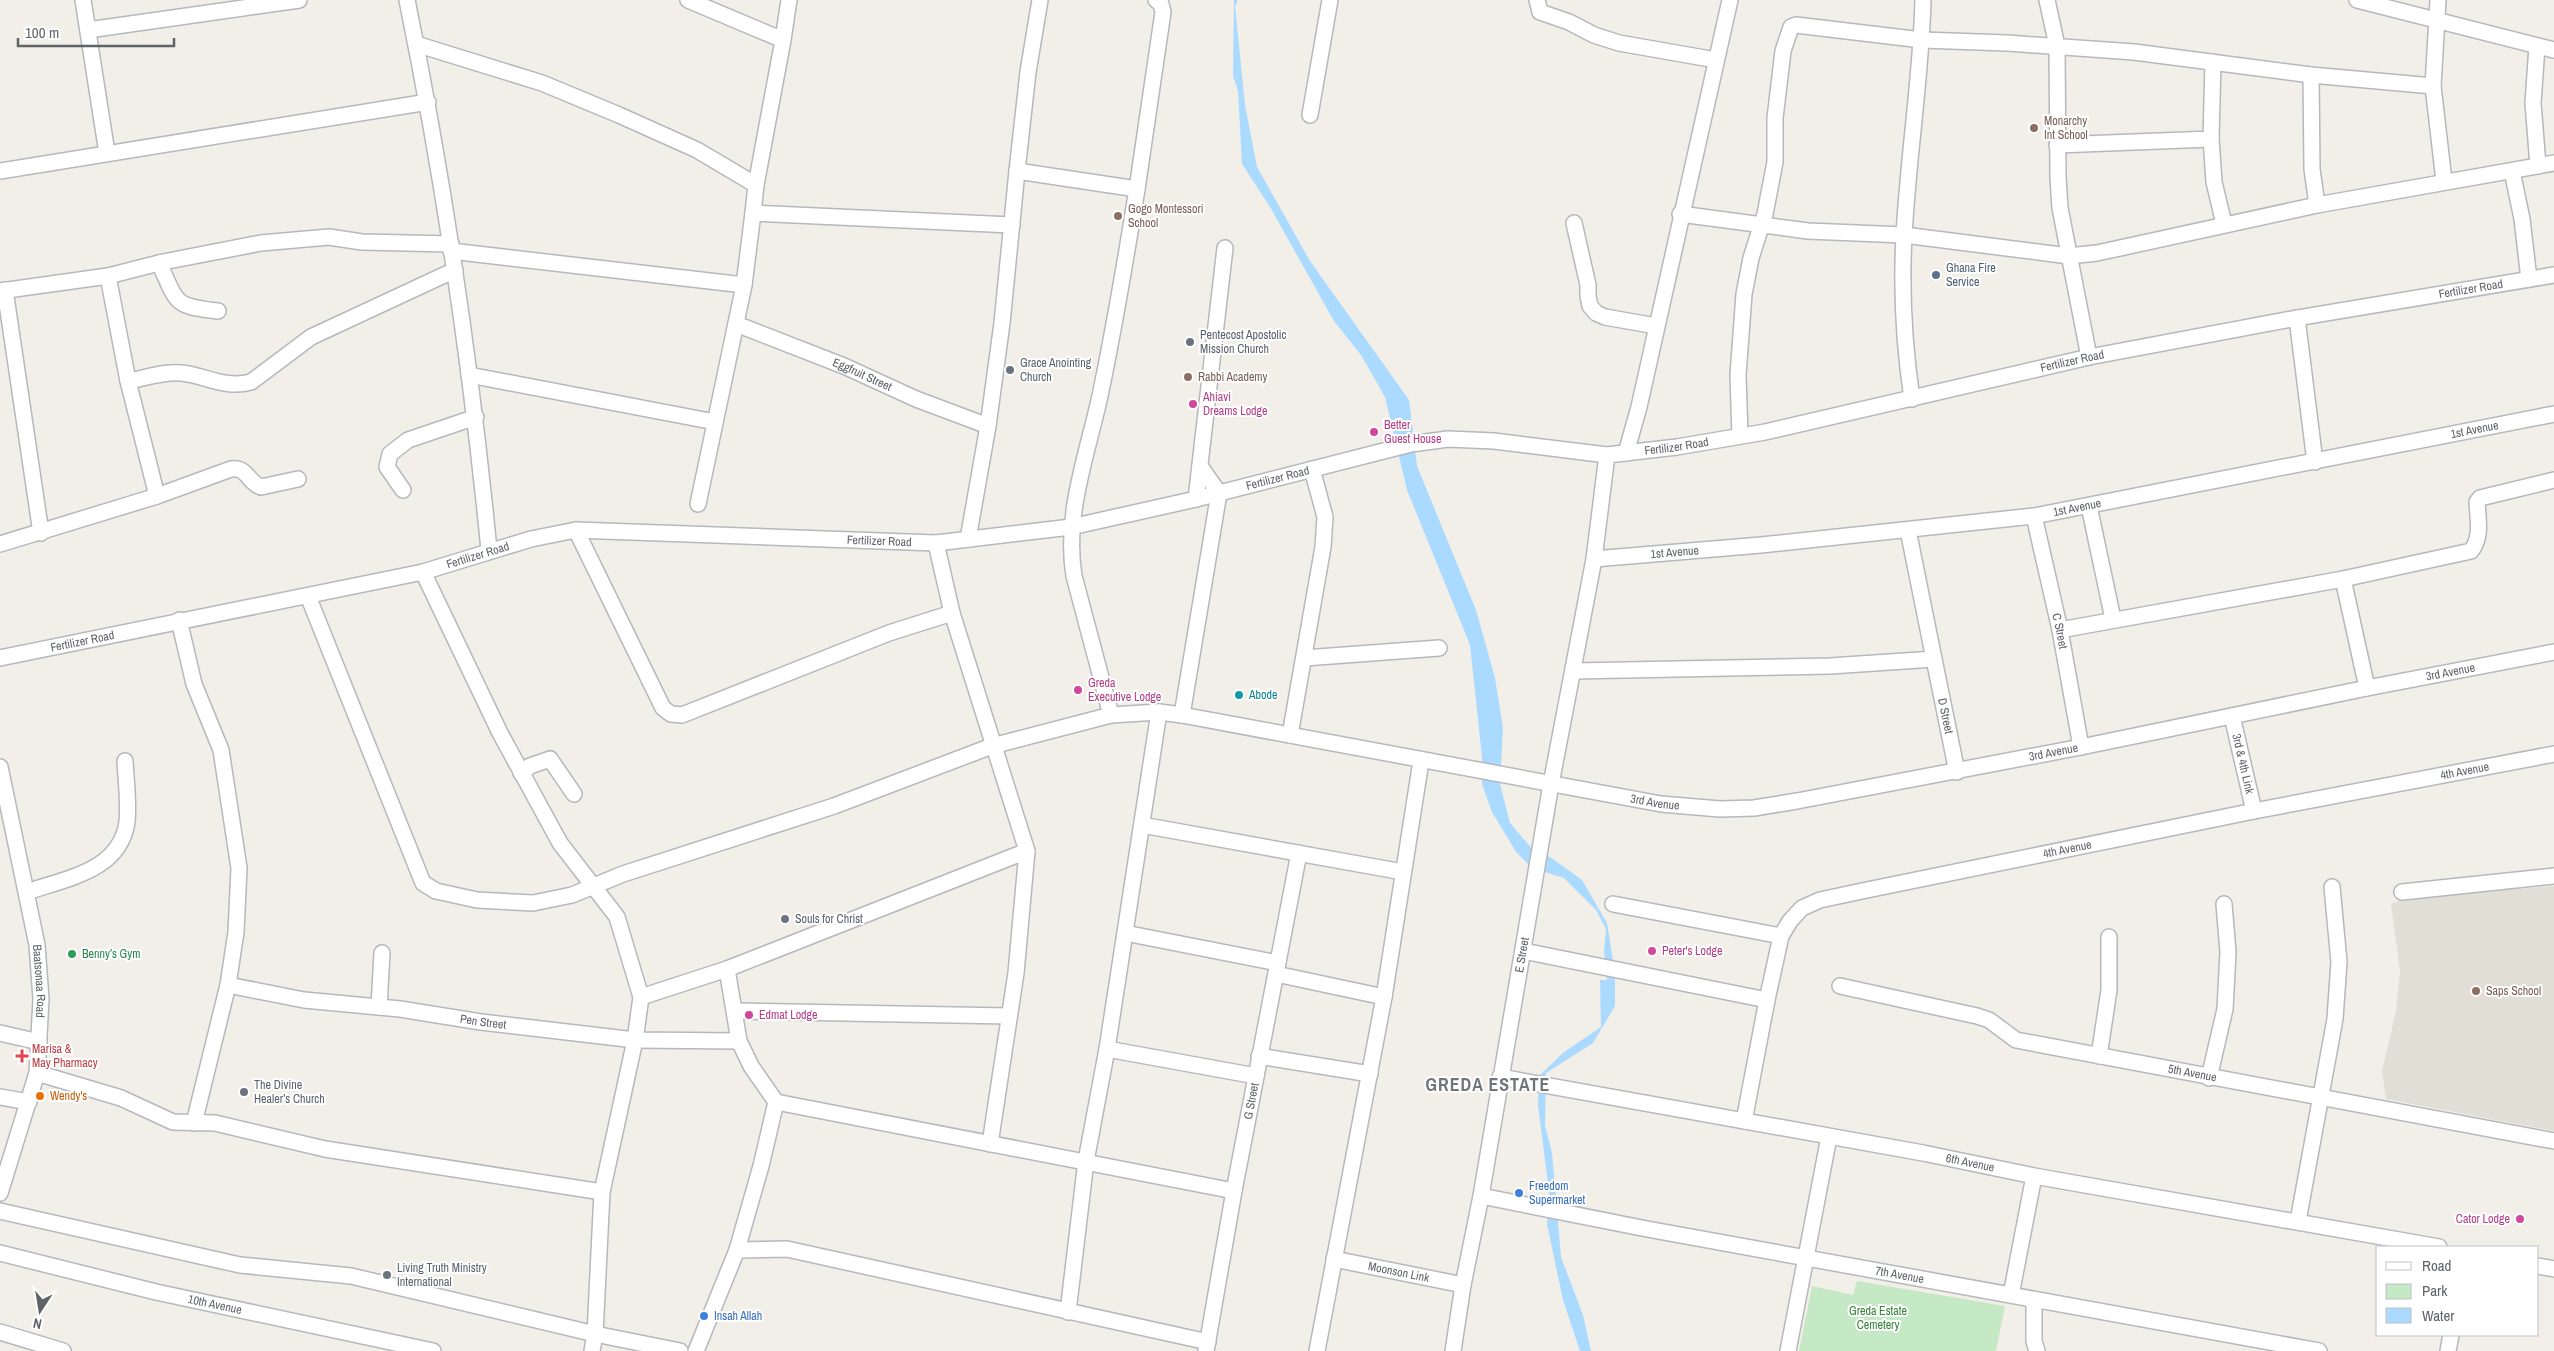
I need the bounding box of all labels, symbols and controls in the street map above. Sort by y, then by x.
scale bar [18,15,174,47]
text: 100 m [25,22,59,43]
place label: Monarchy Int School [2044,113,2088,143]
marker: Monarchy Int School [2028,122,2040,134]
place label: Gogo Montessori School [1128,201,1203,231]
marker: Gogo Montessori School [1112,210,1124,222]
place label: Ghana Fire Service [1946,260,1996,290]
marker: Ghana Fire Service [1930,269,1942,281]
street label: Fertilizer Road [2437,276,2504,302]
place label: Pentecost Apostolic Mission Church [1200,327,1287,357]
marker: Pentecost Apostolic Mission Church [1184,336,1196,348]
street label: Fertilizer Road [2039,346,2105,376]
street label: Eggfruit Street [830,354,895,395]
place label: Grace Anointing Church [1020,355,1092,385]
marker: Grace Anointing Church [1004,364,1016,376]
place label: Rabbi Academy [1198,369,1268,385]
marker: Rabbi Academy [1182,371,1194,383]
place label: Ahiavi Dreams Lodge [1202,389,1268,419]
marker: Ahiavi Dreams Lodge [1187,398,1199,410]
place label: Better Guest House [1384,417,1441,447]
street label: 1st Avenue [2449,417,2500,442]
marker: Better Guest House [1368,426,1380,438]
street label: Fertilizer Road [1644,434,1710,459]
street label: Fertilizer Road [1244,462,1311,494]
street label: 1st Avenue [2052,495,2102,520]
street label: Fertilizer Road [847,532,912,550]
street label: Fertilizer Road [445,538,511,572]
street label: 1st Avenue [1650,542,1700,562]
street label: C Street [2048,612,2071,651]
street label: Fertilizer Road [49,627,116,656]
street label: 3rd Avenue [2424,659,2476,685]
place label: Greda Executive Lodge [1088,675,1161,705]
marker: Greda Executive Lodge [1072,684,1084,696]
place label: Abode [1248,687,1277,703]
marker: Abode [1233,689,1245,701]
street label: D Street [1934,697,1957,735]
street label: 3rd & 4th Link [2228,732,2258,796]
street label: 3rd Avenue [2027,740,2079,765]
street label: 4th Avenue [2439,759,2490,783]
street label: 3rd Avenue [1629,790,1680,814]
street label: 4th Avenue [2042,836,2093,862]
place label: Souls for Christ [795,911,863,927]
marker: Souls for Christ [779,913,791,925]
street label: E Street [1511,936,1533,974]
place label: Peter's Lodge [1662,943,1722,959]
street label: Baatsonaa Road [29,944,49,1018]
marker: Peter's Lodge [1646,945,1658,957]
place label: Benny’s Gym [82,946,140,962]
marker: Benny’s Gym [66,948,78,960]
place label: Saps School [2486,983,2541,999]
marker: Saps School [2470,985,2482,997]
place label: Edmat Lodge [759,1007,818,1023]
marker: Edmat Lodge [743,1009,755,1021]
street label: Pen Street [459,1011,507,1033]
place label: Marisa & May Pharmacy [32,1041,98,1071]
marker: Marisa & May Pharmacy [16,1050,28,1062]
street label: 5th Avenue [2167,1061,2218,1086]
district label: GREDA ESTATE [1426,1072,1550,1097]
place label: The Divine Healer’s Church [254,1077,325,1107]
street label: G Street [1240,1081,1263,1121]
marker: The Divine Healer’s Church [238,1086,250,1098]
place label: Wendy's [50,1088,87,1104]
marker: Wendy's [34,1090,46,1102]
street label: 6th Avenue [1945,1150,1996,1176]
place label: Freedom Supermarket [1529,1178,1586,1208]
marker: Freedom Supermarket [1513,1187,1525,1199]
place label: Cator Lodge [2456,1211,2510,1227]
marker: Cator Lodge [2514,1213,2526,1225]
legend [2376,1246,2539,1336]
text: Road [2422,1255,2451,1276]
street label: Moonson Link [1367,1258,1431,1286]
place label: Living Truth Ministry International [397,1260,487,1290]
street label: 7th Avenue [1874,1263,1925,1287]
marker: Living Truth Ministry International [381,1269,393,1281]
text: Park [2422,1280,2448,1301]
north arrow [15,1286,65,1336]
street label: 10th Avenue [186,1291,243,1318]
park label: Greda Estate Cemetery [1849,1303,1907,1333]
text: Water [2422,1305,2454,1326]
place label: Insah Allah [714,1308,762,1324]
marker: Insah Allah [698,1310,710,1322]
text: N [31,1314,43,1333]

